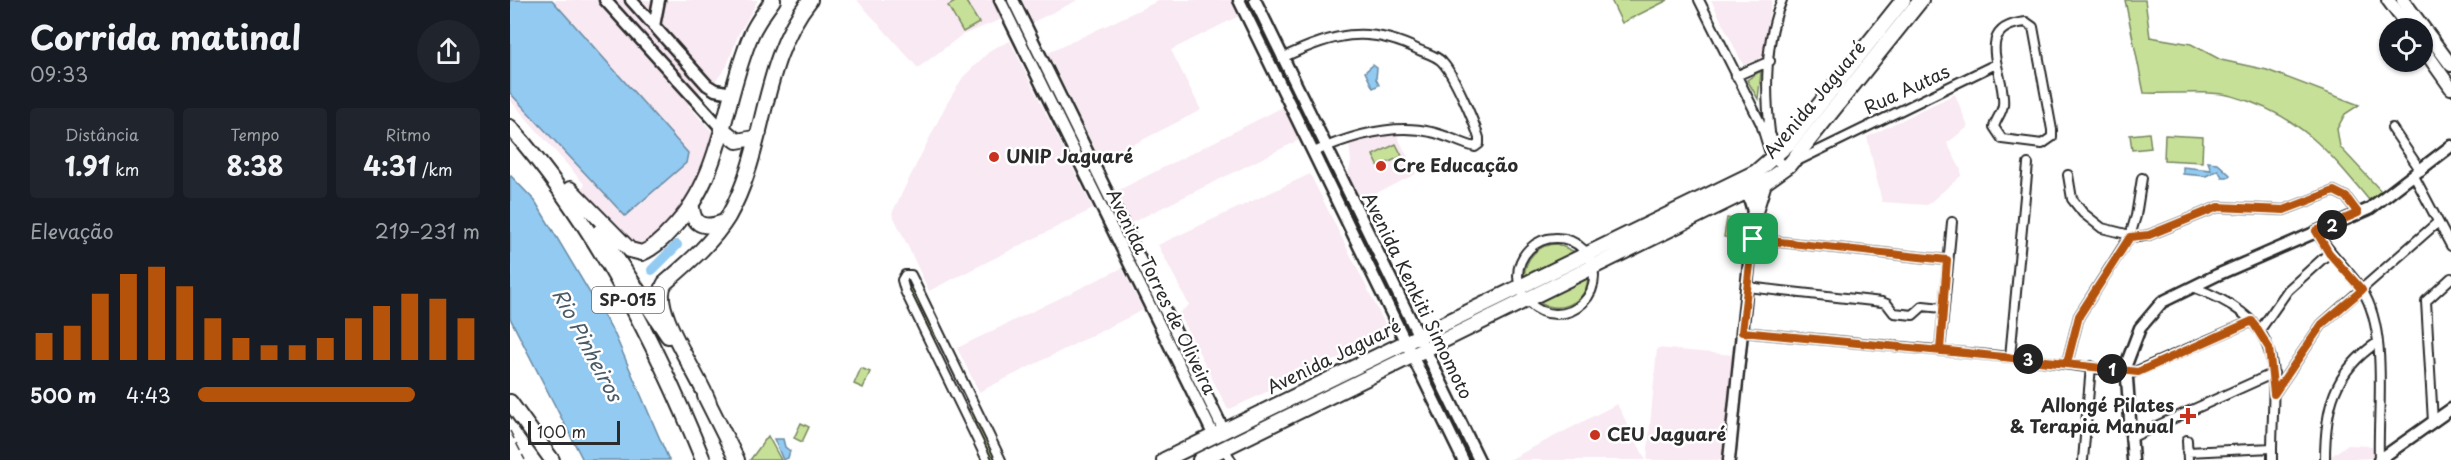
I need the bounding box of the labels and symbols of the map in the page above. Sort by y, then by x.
street label: Avenida Jaguaré [1757,34,1871,164]
street label: Rua Autas [1859,57,1954,120]
place label: UNIP Jaguaré [1006,142,1133,169]
marker: UNIP Jaguaré [987,150,1001,164]
place label: Cre Educação [1393,151,1519,178]
marker: Cre Educação [1374,159,1388,173]
street label: Avenida Torres de Oliveira [1101,184,1224,399]
street label: Avenida Kenkiti Simomoto [1356,187,1480,403]
pin: 2 [2317,210,2347,240]
pin [1727,213,1778,264]
water label: Rio Pinheiros [545,283,631,408]
road number: SP-015 [592,287,664,313]
street label: Avenida Jaguaré [1262,311,1405,400]
pin: 3 [2013,344,2043,374]
pin: 1 [2097,354,2127,384]
place label: Allongé Pilates & Terapia Manual [2010,391,2174,439]
marker: Allongé Pilates & Terapia Manual [2179,407,2197,425]
scale bar [528,418,620,446]
place label: CEU Jaguaré [1607,420,1727,447]
marker: CEU Jaguaré [1588,428,1602,442]

